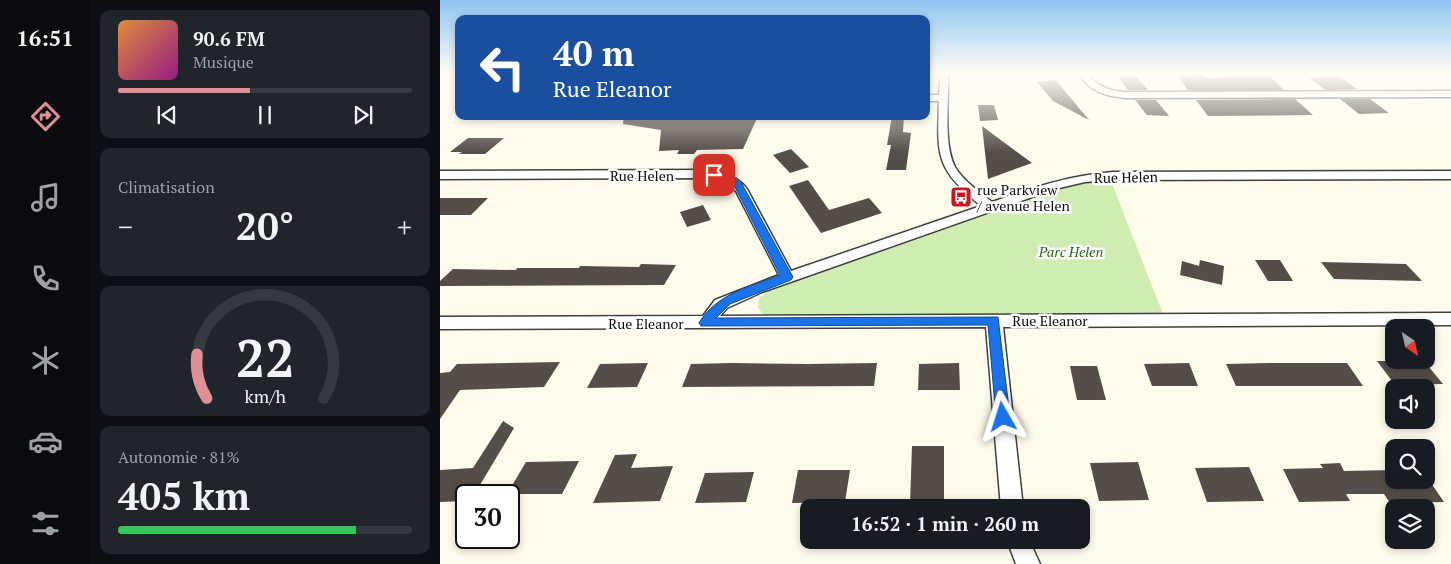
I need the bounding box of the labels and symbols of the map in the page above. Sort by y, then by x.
pin [693,154,735,196]
street label: Rue Helen [610,166,675,185]
street label: Rue Helen [1094,167,1159,187]
place label: rue Parkview / avenue Helen [976,180,1070,215]
bus stop icon: rue Parkview / avenue Helen [949,185,973,209]
park label: Parc Helen [1038,242,1103,261]
street label: Rue Eleanor [1012,311,1088,330]
street label: Rue Eleanor [608,314,684,333]
north arrow [1385,319,1435,369]
position arrow [976,390,1028,442]
speed limit sign: 30 [455,484,520,549]

